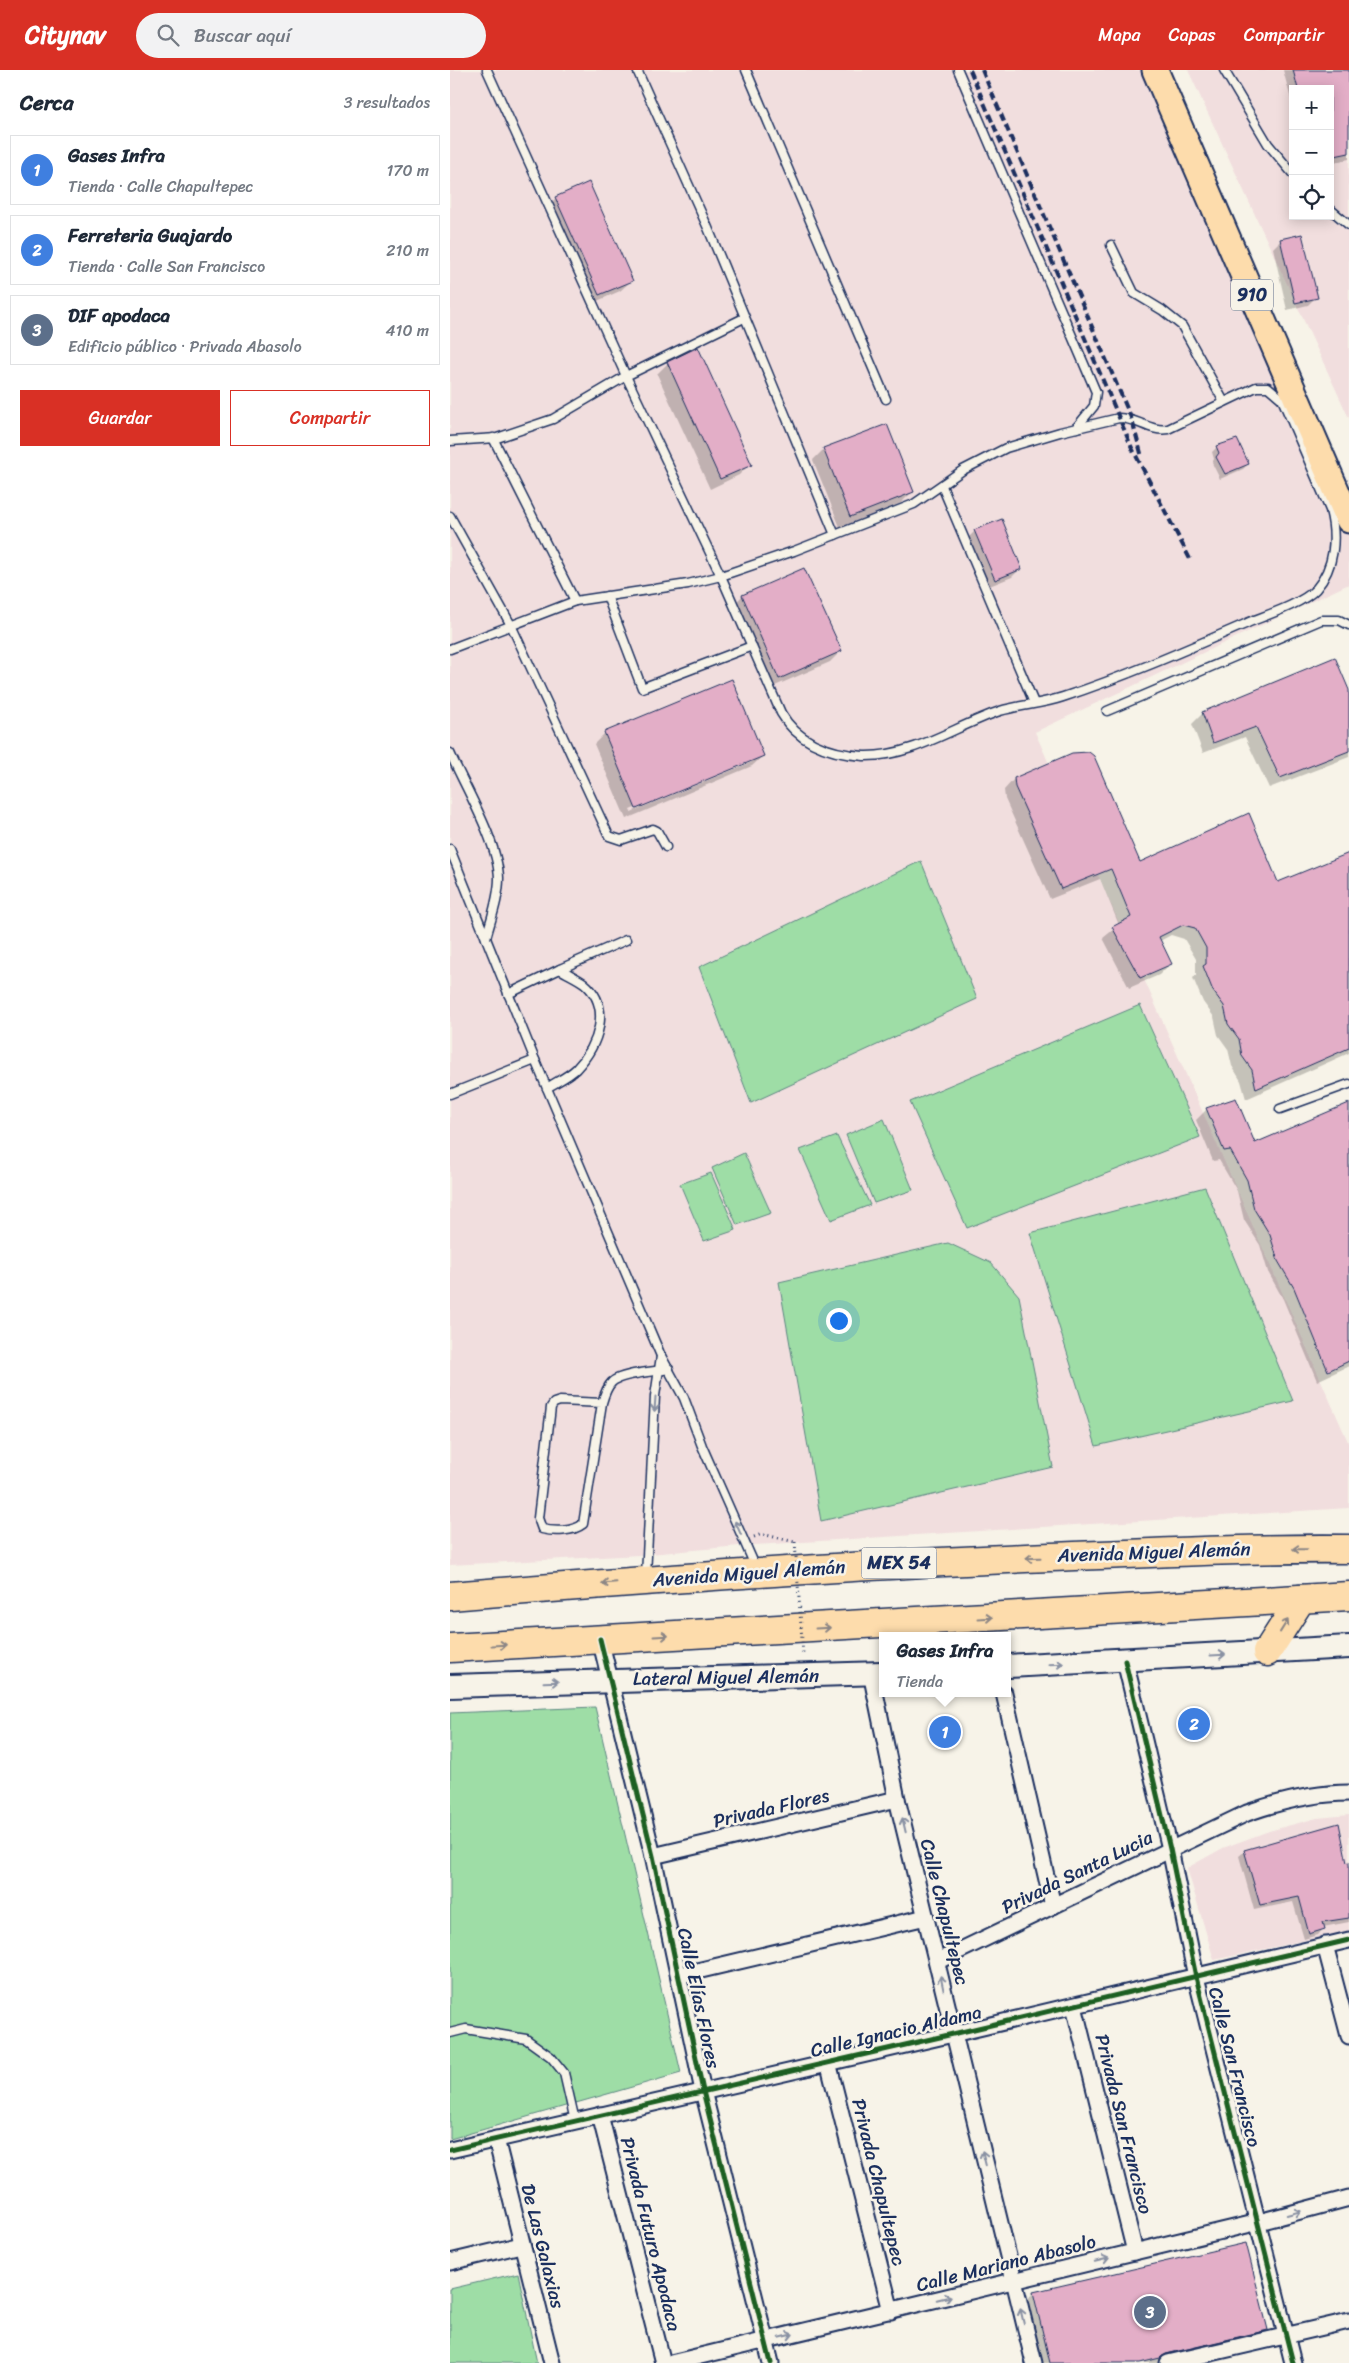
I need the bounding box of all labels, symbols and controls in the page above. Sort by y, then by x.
search box [136,13,486,58]
text: Citynav [25,14,106,56]
text: Buscar aquí [194,19,291,52]
text: Mapa [1098,19,1141,51]
text: Capas [1169,19,1216,51]
text: Compartir [1244,19,1324,51]
icon: search [154,21,182,49]
text: Cerca [20,84,74,122]
map controls [1289,85,1334,220]
button: + [1289,85,1334,130]
text: 3 resultados [344,88,430,117]
button: − [1289,130,1334,175]
text: Gases Infra [68,139,165,172]
text: 1 [34,156,40,185]
text: 170 m [386,156,429,185]
text: Tienda · Calle Chapultepec [68,172,254,201]
button: locate [1289,175,1334,220]
text: Ferreteria Guajardo [68,219,232,252]
text: 2 [32,236,42,265]
text: 210 m [386,236,429,265]
text: Tienda · Calle San Francisco [68,252,265,281]
road number: 910 [1231,280,1273,310]
text: DIF apodaca [68,299,170,332]
text: 3 [33,316,41,345]
text: 410 m [386,316,429,345]
text: Edificio público · Privada Abasolo [68,332,302,361]
button: Guardar [20,390,220,446]
button: Compartir [230,390,430,446]
your location [826,1308,852,1334]
one-way arrow [650,1396,659,1412]
one-way arrow [732,1521,742,1536]
street label: Avenida Miguel Alemán [1056,1532,1251,1572]
one-way arrow [1293,1544,1309,1553]
road number: MEX 54 [862,1548,936,1579]
street label: Avenida Miguel Alemán [651,1550,846,1596]
one-way arrow [1025,1553,1041,1562]
one-way arrow [601,1578,617,1588]
one-way arrow [977,1613,993,1622]
one-way arrow [1279,1619,1289,1633]
one-way arrow [815,1623,831,1632]
one-way arrow [653,1632,669,1641]
popup [879,1632,1011,1697]
text: Gases Infra [896,1634,994,1667]
one-way arrow [490,1641,506,1650]
one-way arrow [1210,1651,1226,1660]
street label: Lateral Miguel Alemán [633,1659,819,1695]
one-way arrow [1048,1659,1064,1668]
text: Tienda [896,1667,943,1696]
one-way arrow [543,1677,559,1686]
pin: 2 [1178,1705,1210,1743]
pin: 1 [929,1713,961,1751]
street label: Privada Flores [710,1779,832,1837]
one-way arrow [899,1817,908,1833]
street label: Privada Santa Lucia [996,1821,1159,1923]
street label: Calle Chapultepec [911,1835,979,1989]
street label: Calle Elías Flores [668,1925,730,2072]
one-way arrow [937,1975,946,1991]
street label: Calle San Francisco [1199,1983,1271,2151]
street label: Calle Ignacio Aldama [807,1995,985,2067]
street label: Privada San Francisco [1086,2030,1162,2218]
street label: Privada Chapultepec [842,2095,916,2270]
street label: Privada Futuro Apodaca [611,2133,691,2335]
one-way arrow [979,2150,988,2166]
street label: De Las Galaxias [512,2180,575,2312]
one-way arrow [1286,2207,1302,2217]
street label: Calle Mariano Abasolo [913,2225,1099,2301]
one-way arrow [1094,2255,1110,2264]
one-way arrow [936,2293,952,2302]
pin: 3 [1134,2293,1166,2331]
one-way arrow [1017,2308,1026,2324]
one-way arrow [778,2331,794,2340]

